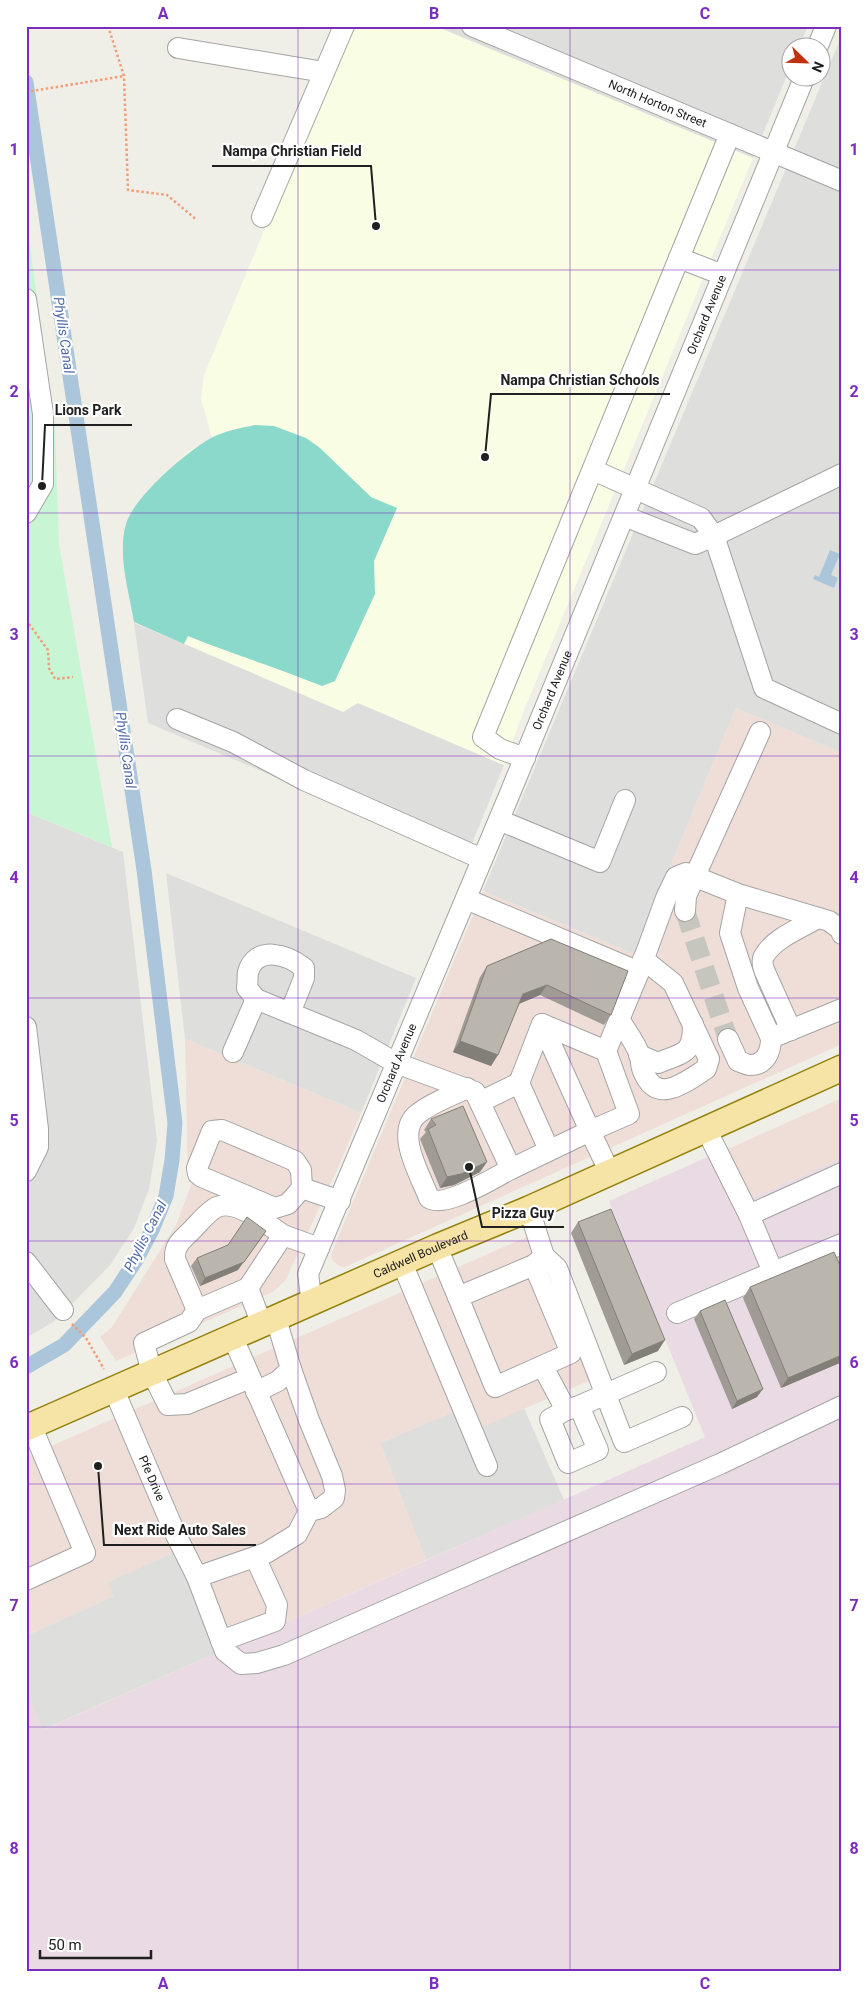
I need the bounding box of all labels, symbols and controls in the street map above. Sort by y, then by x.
text: A [158,4,169,23]
text: B [429,4,439,23]
text: C [700,4,710,23]
north arrow [780,38,830,88]
text: N [809,59,827,75]
street label: North Horton Street [606,77,709,130]
callout: Nampa Christian Field [212,137,371,166]
text: 1 [9,140,19,159]
text: 1 [849,140,859,159]
text: Nampa Christian Field [222,143,362,159]
street label: Orchard Avenue [684,273,729,357]
water label: Phyllis Canal [51,296,77,375]
callout: Nampa Christian Schools [491,365,670,394]
text: Nampa Christian Schools [500,372,660,388]
text: 2 [9,382,19,401]
text: 2 [849,382,859,401]
callout: Lions Park [45,396,132,425]
text: Lions Park [55,402,122,418]
text: 3 [9,625,19,644]
text: 3 [849,625,859,644]
street label: Orchard Avenue [530,648,575,732]
water label: Phyllis Canal [113,711,139,790]
text: 4 [9,868,19,887]
text: 4 [849,868,859,887]
street label: Orchard Avenue [374,1021,419,1105]
text: 5 [9,1111,19,1130]
text: 5 [849,1111,859,1130]
water label: Phyllis Canal [120,1197,170,1274]
callout: Pizza Guy [482,1198,564,1227]
text: Pizza Guy [492,1205,555,1221]
street label: Caldwell Boulevard [371,1228,470,1281]
text: 6 [9,1353,19,1372]
text: 6 [849,1353,859,1372]
street label: Pfe Drive [136,1453,168,1503]
callout: Next Ride Auto Sales [104,1516,256,1545]
text: Next Ride Auto Sales [114,1522,246,1538]
text: 7 [9,1596,19,1615]
text: 7 [849,1596,859,1615]
text: 8 [9,1839,19,1858]
text: 8 [849,1839,859,1858]
scale bar [40,1927,151,1959]
text: 50 m [48,1936,82,1954]
text: A [158,1974,169,1993]
text: B [429,1974,439,1993]
text: C [700,1974,710,1993]

